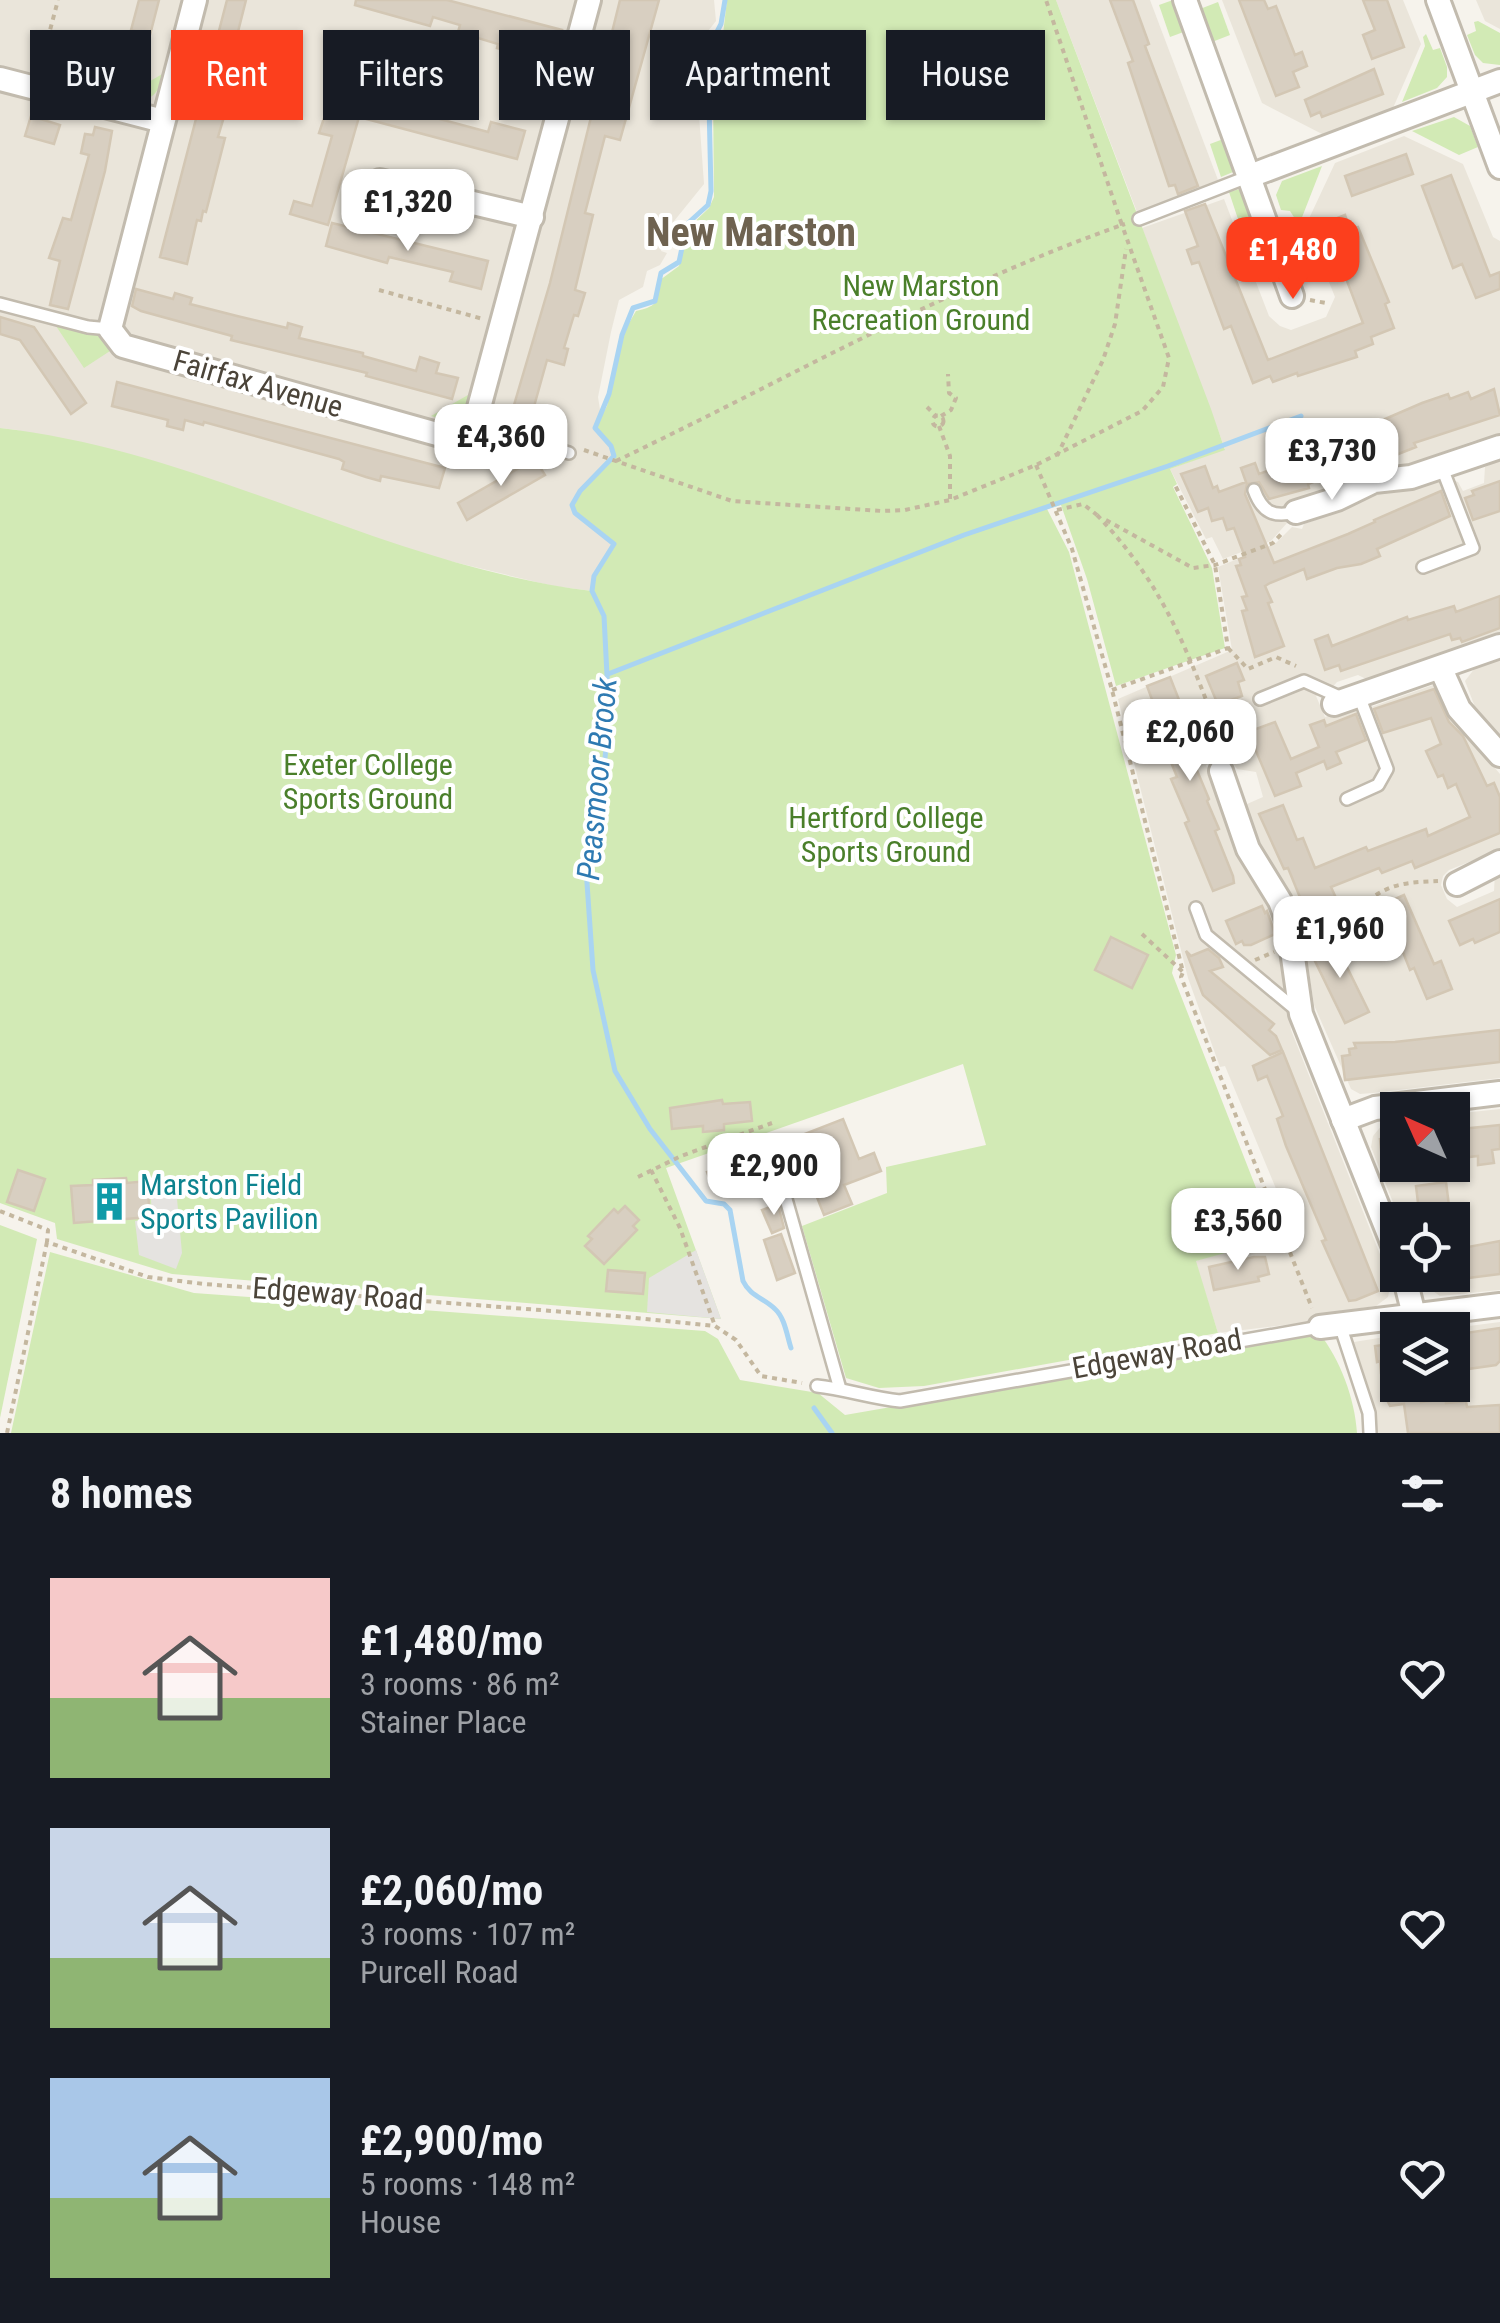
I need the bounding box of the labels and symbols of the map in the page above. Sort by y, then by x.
pin: £1,320 [327,169,489,254]
district label: New Marston [646,209,856,256]
pin: £1,480 [1212,217,1374,302]
park label: New Marston Recreation Ground [812,268,1030,337]
street label: Fairfax Avenue [169,343,347,424]
pin: £4,360 [420,404,582,489]
pin: £3,730 [1251,418,1413,503]
water label: Peasmoor Brook [569,675,625,882]
pin: £2,060 [1109,699,1271,784]
park label: Exeter College Sports Ground [283,747,453,816]
park label: Hertford College Sports Ground [788,800,984,869]
pin: £1,960 [1259,896,1421,981]
north arrow [1380,1092,1470,1182]
pin: £2,900 [693,1133,855,1218]
place label: Marston Field Sports Pavilion [140,1167,318,1236]
building icon: Marston Field Sports Pavilion [89,1181,131,1223]
pin: £3,560 [1157,1188,1319,1273]
street label: Edgeway Road [251,1270,425,1317]
street label: Edgeway Road [1069,1321,1244,1386]

